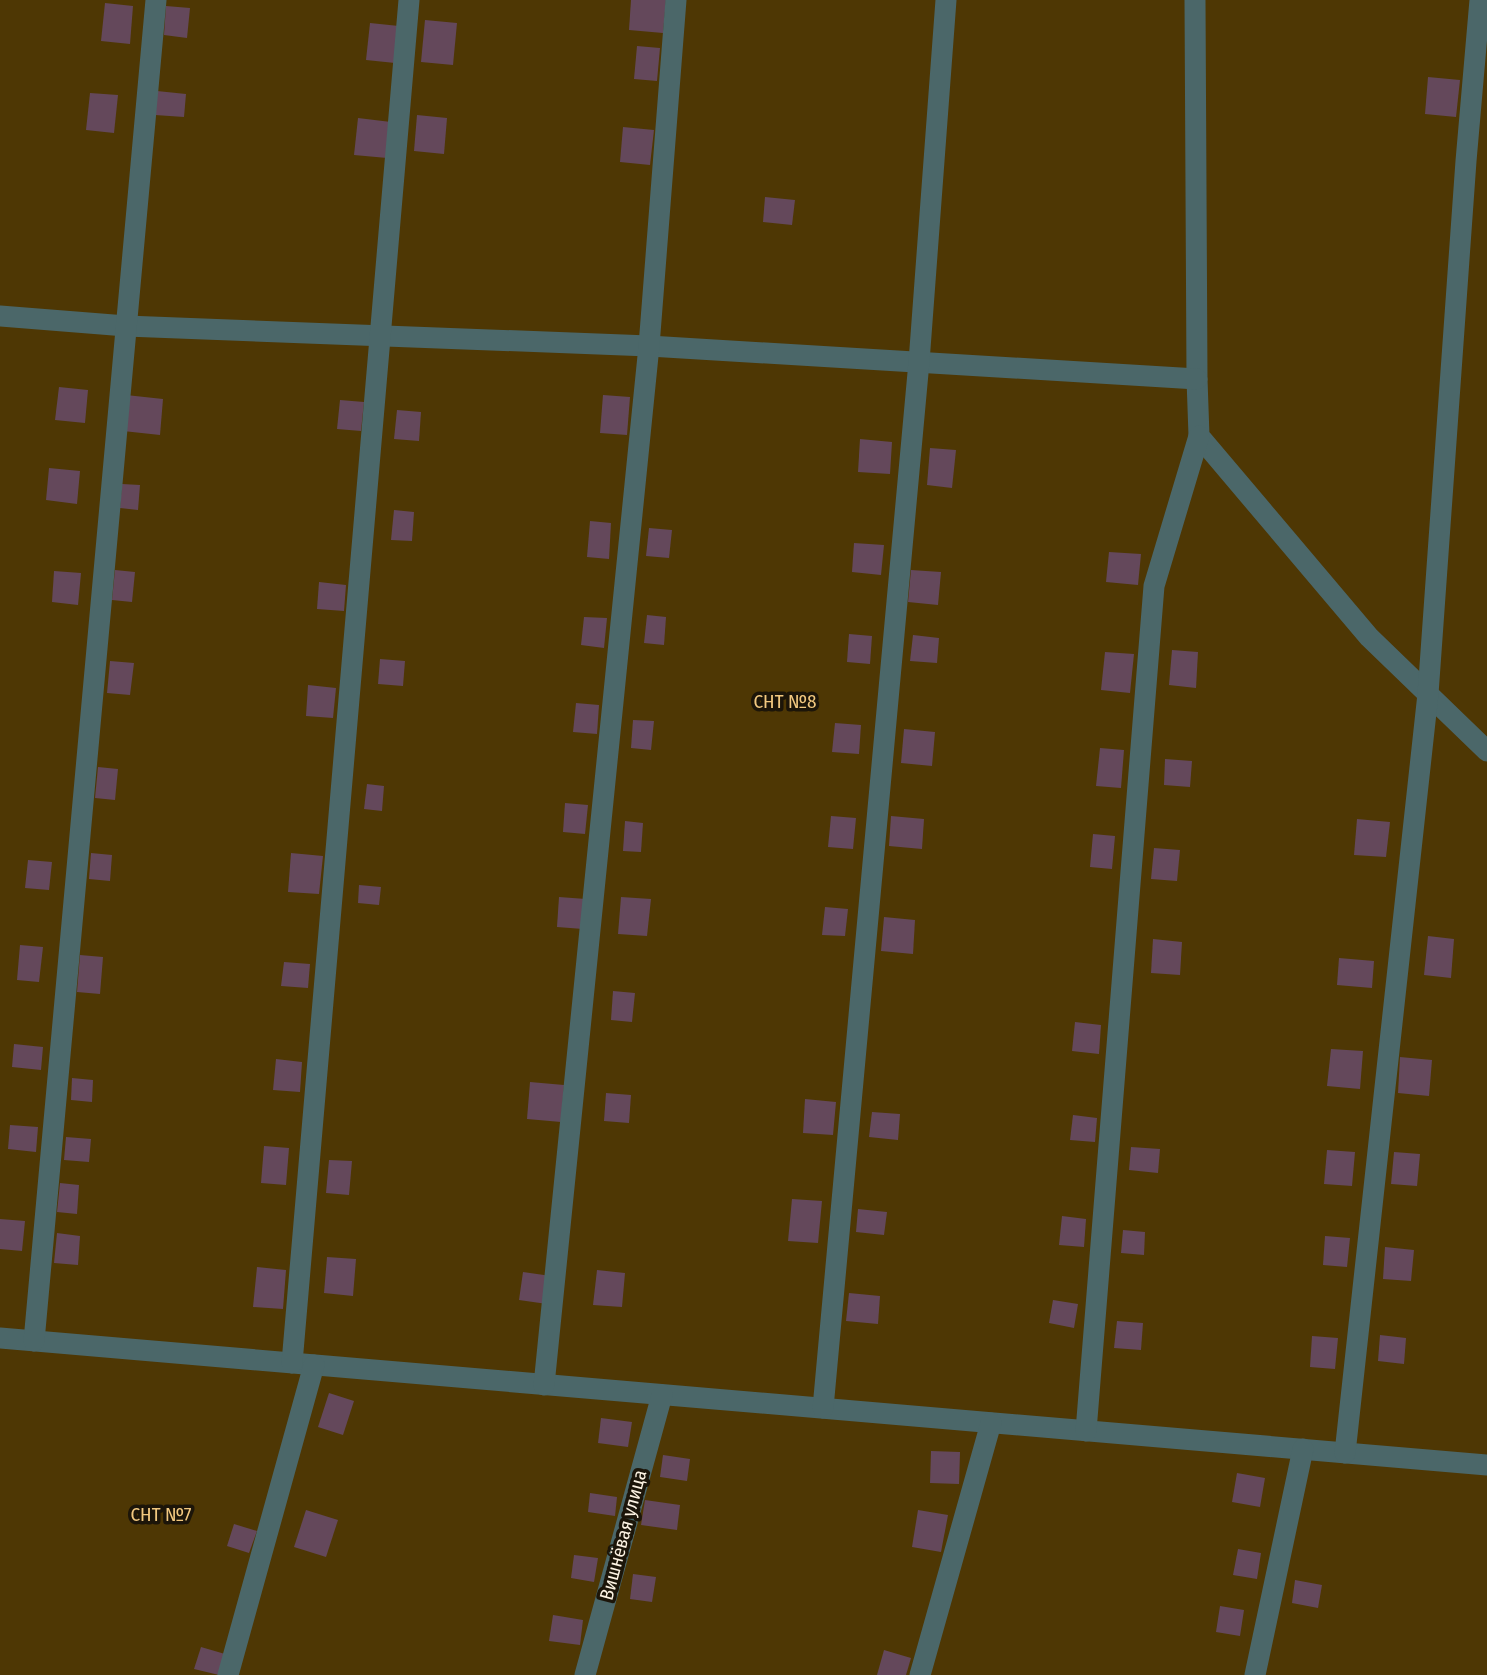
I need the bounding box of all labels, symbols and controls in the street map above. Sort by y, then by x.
park label: СНТ №8 [753,690,817,713]
street label: Вишнёвая улица [595,1467,651,1603]
park label: СНТ №7 [130,1503,192,1526]

